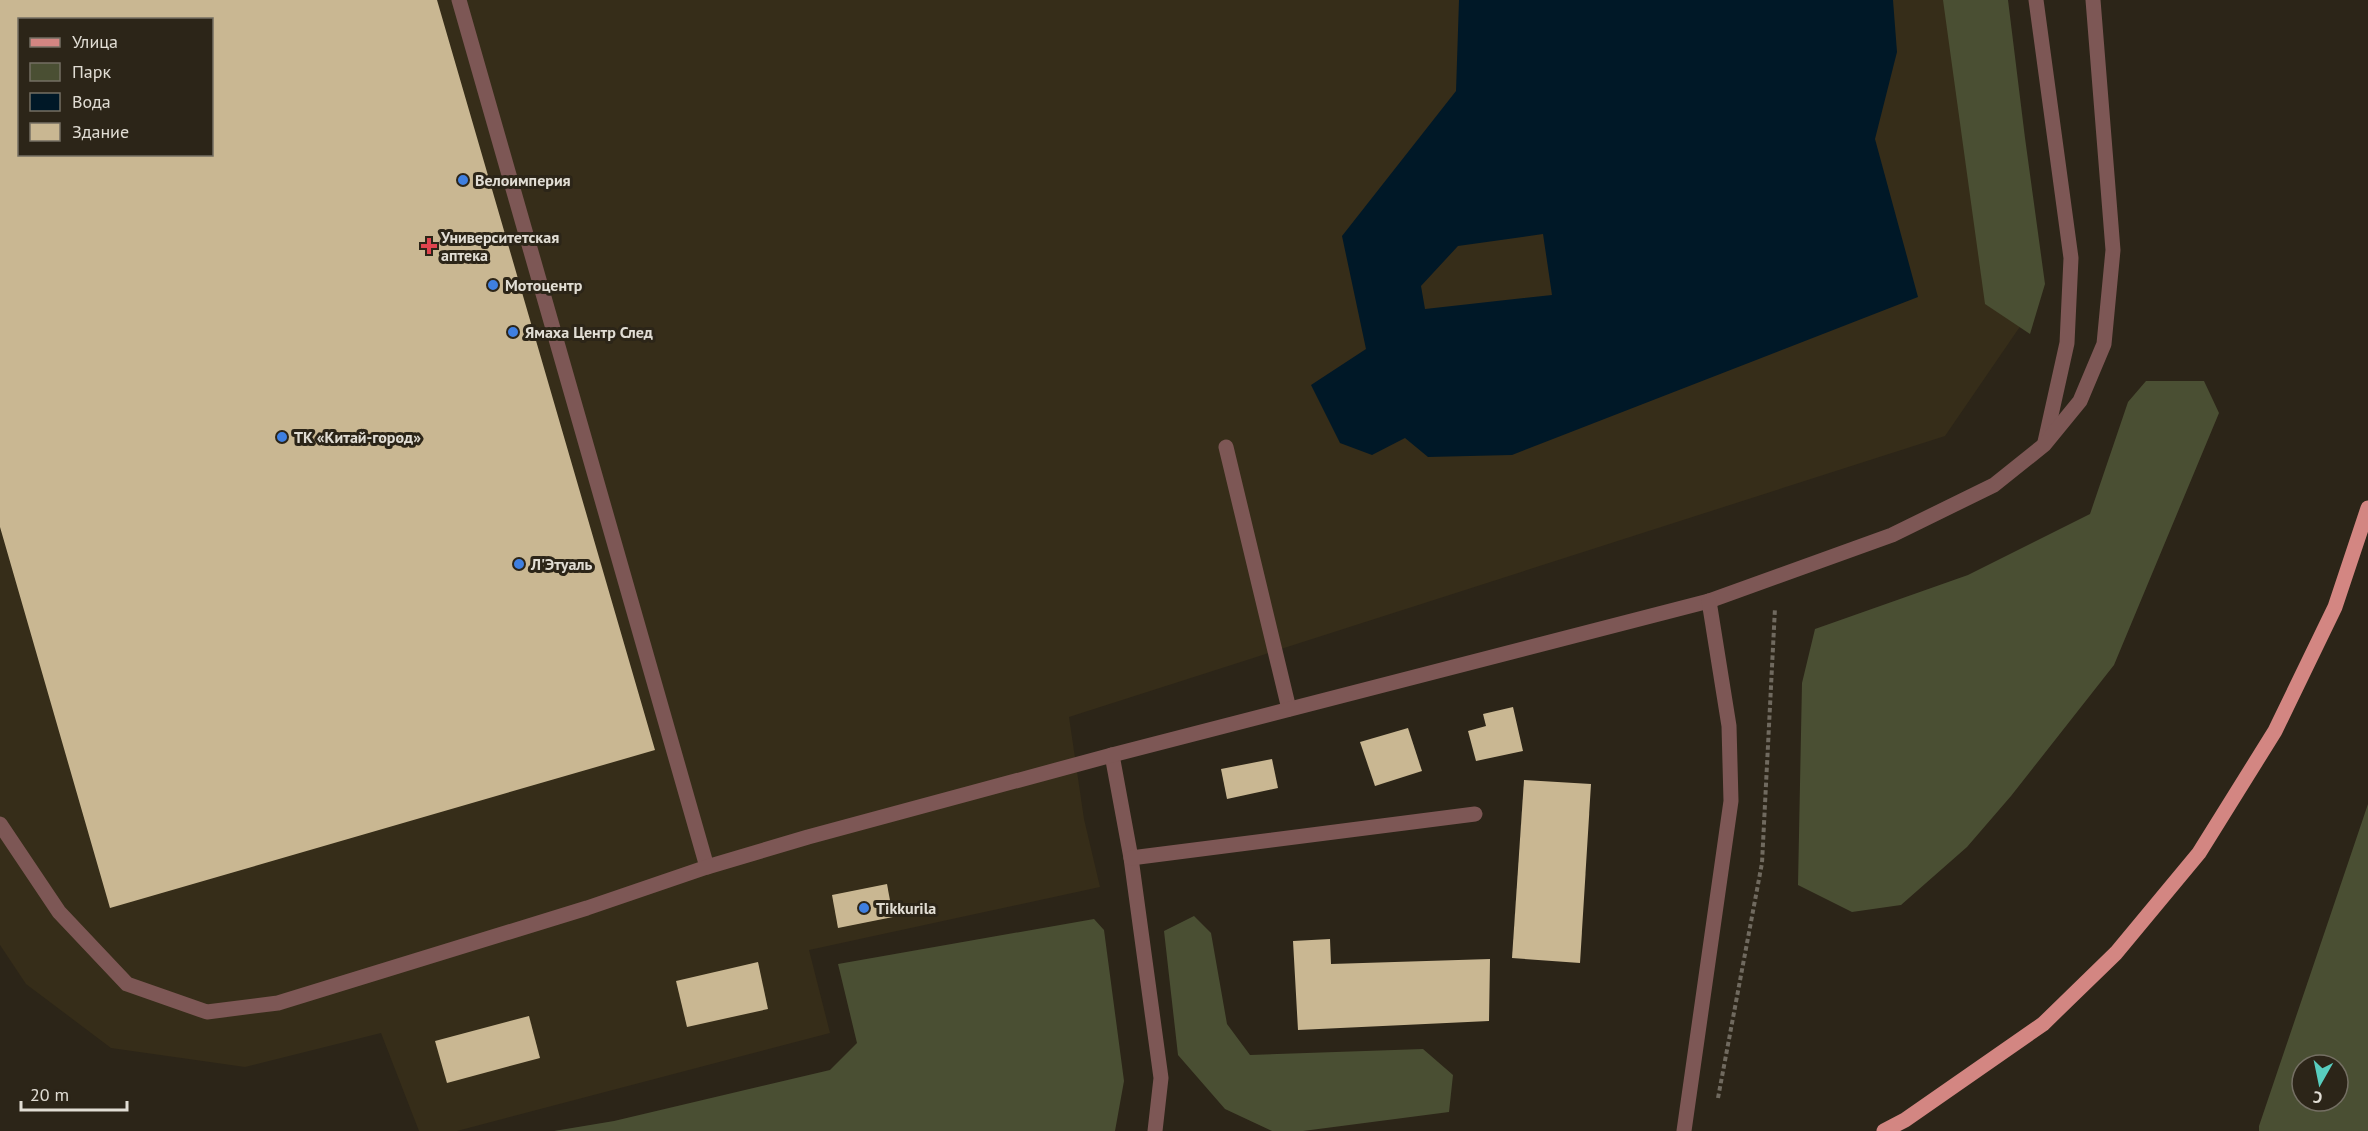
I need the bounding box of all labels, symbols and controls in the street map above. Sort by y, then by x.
legend [18,18,213,156]
text: Улица [72,30,118,53]
text: Парк [72,60,112,83]
text: Вода [72,90,111,113]
text: Здание [72,120,129,143]
place label: Велоимперия [475,170,571,190]
marker: Велоимперия [456,173,470,187]
place label: Университетская аптека [440,227,559,265]
marker: Университетская аптека [422,239,436,253]
place label: Мотоцентр [505,275,583,295]
marker: Мотоцентр [486,278,500,292]
place label: Ямаха Центр След [525,322,653,342]
marker: Ямаха Центр След [506,325,520,339]
place label: ТК «Китай-город» [294,427,421,447]
marker: ТК «Китай-город» [275,430,289,444]
place label: Л'Этуаль [530,554,593,574]
marker: Л'Этуаль [512,557,526,571]
place label: Tikkurila [876,898,936,918]
marker: Tikkurila [857,901,871,915]
north arrow [2290,1053,2350,1113]
scale bar [21,1074,128,1112]
text: 20 m [30,1083,69,1106]
text: С [2312,1087,2324,1108]

